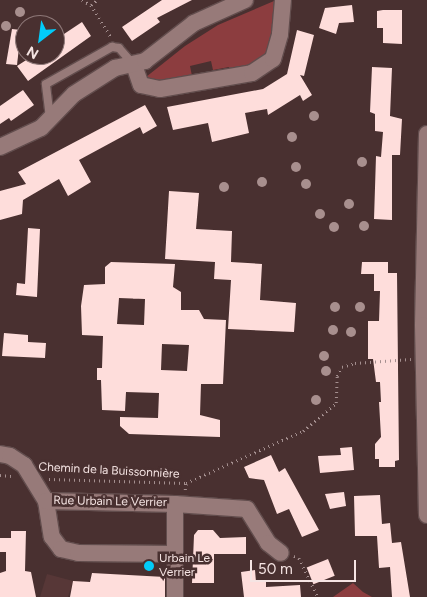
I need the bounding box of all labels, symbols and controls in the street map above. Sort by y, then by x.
north arrow [15,15,65,65]
text: N [24,42,42,63]
street label: Chemin de la Buissonnière [38,460,180,482]
street label: Rue Urbain Le Verrier [53,494,167,510]
scale bar [252,550,358,582]
place label: Urbain Le Verrier [159,552,210,580]
marker: Urbain Le Verrier [143,560,155,572]
text: 50 m [258,560,293,578]

